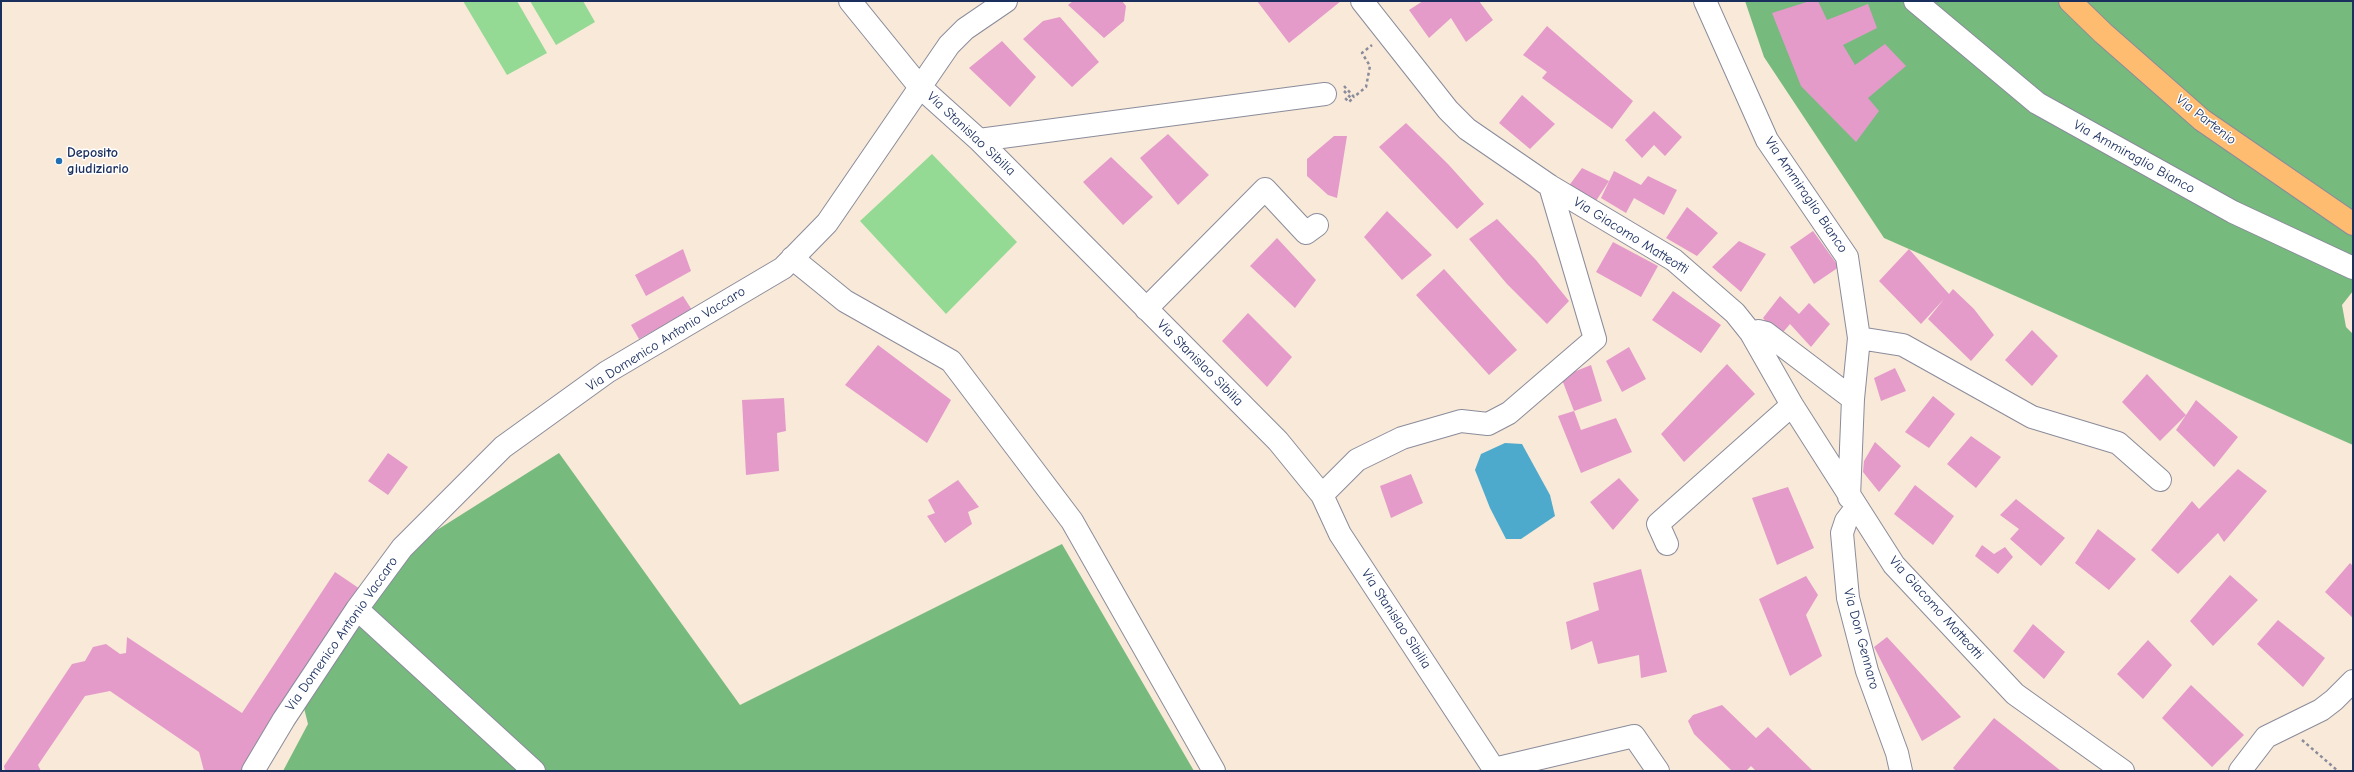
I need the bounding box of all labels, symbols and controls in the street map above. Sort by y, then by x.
street label: Via Stanislao Sibilia [923,89,1019,179]
street label: Via Partenio [2173,91,2239,149]
street label: Via Ammiraglio Bianco [2070,117,2198,197]
street label: Via Ammiraglio Bianco [1761,134,1851,256]
place label: Deposito giudiziario [67,145,129,178]
marker: Deposito giudiziario [54,156,64,166]
street label: Via Giacomo Matteotti [1570,194,1692,278]
street label: Via Domenico Antonio Vaccaro [583,283,749,395]
street label: Via Stanislao Sibilia [1153,316,1247,410]
street label: Via Giacomo Matteotti [1885,553,1987,663]
street label: Via Domenico Antonio Vaccaro [282,554,402,714]
street label: Via Stanislao Sibilia [1358,566,1434,672]
street label: Via Don Gennaro [1839,587,1883,691]

